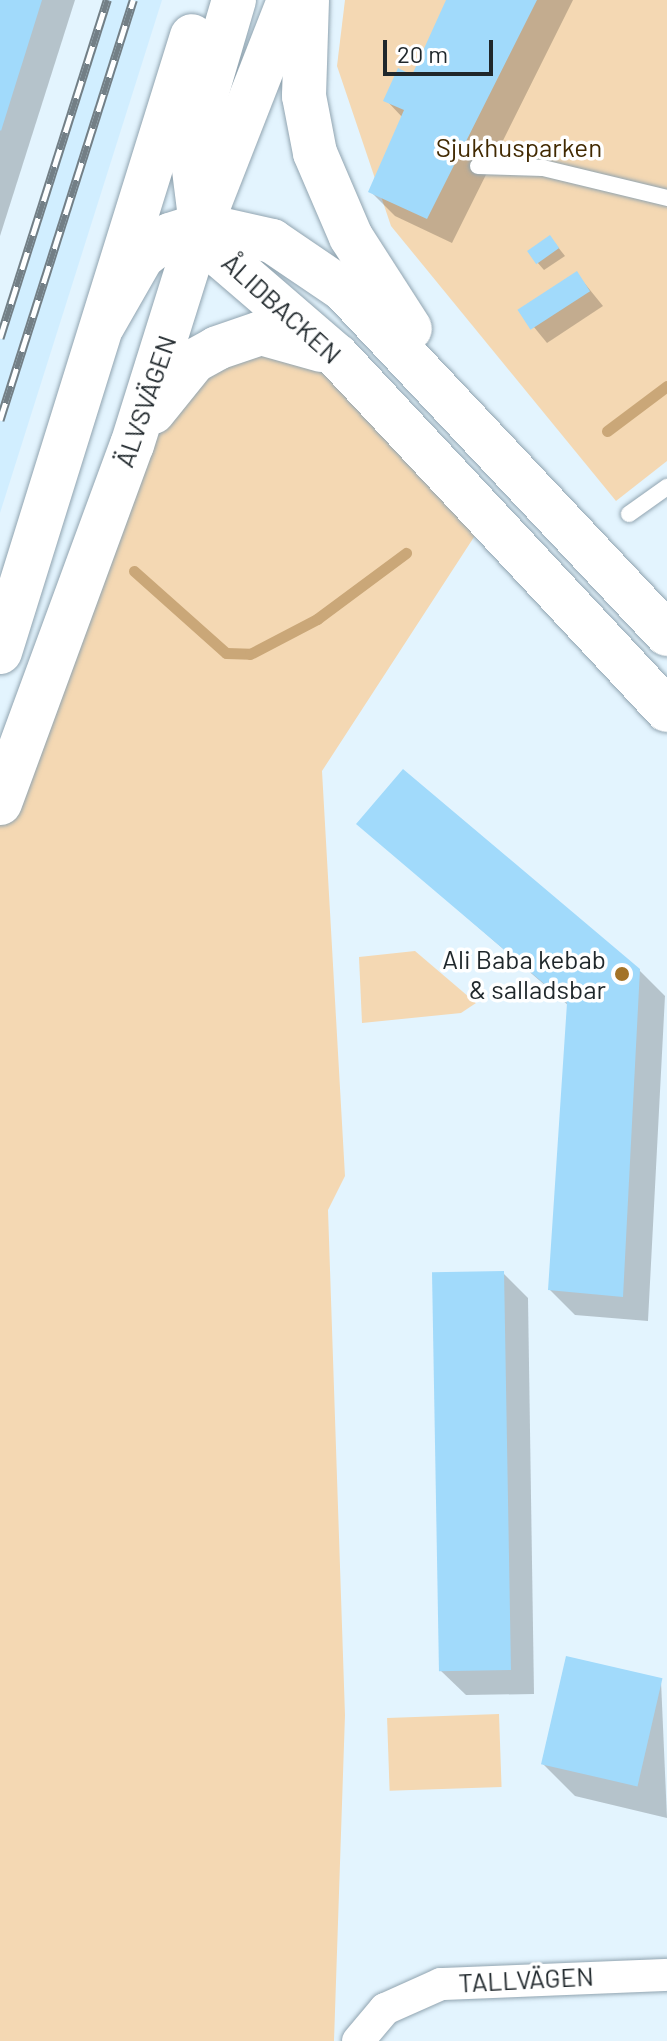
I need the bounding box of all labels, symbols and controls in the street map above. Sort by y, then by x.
scale bar [387,24,497,74]
text: 20 m [397,39,448,68]
park label: Sjukhusparken [436,131,602,163]
street label: ÅLIDBACKEN [216,246,348,370]
street label: ÄLVSVÄGEN [108,331,182,471]
place label: Ali Baba kebab & salladsbar [442,943,606,1004]
marker: Ali Baba kebab & salladsbar [613,965,631,983]
street label: TALLVÄGEN [458,1960,594,1998]

